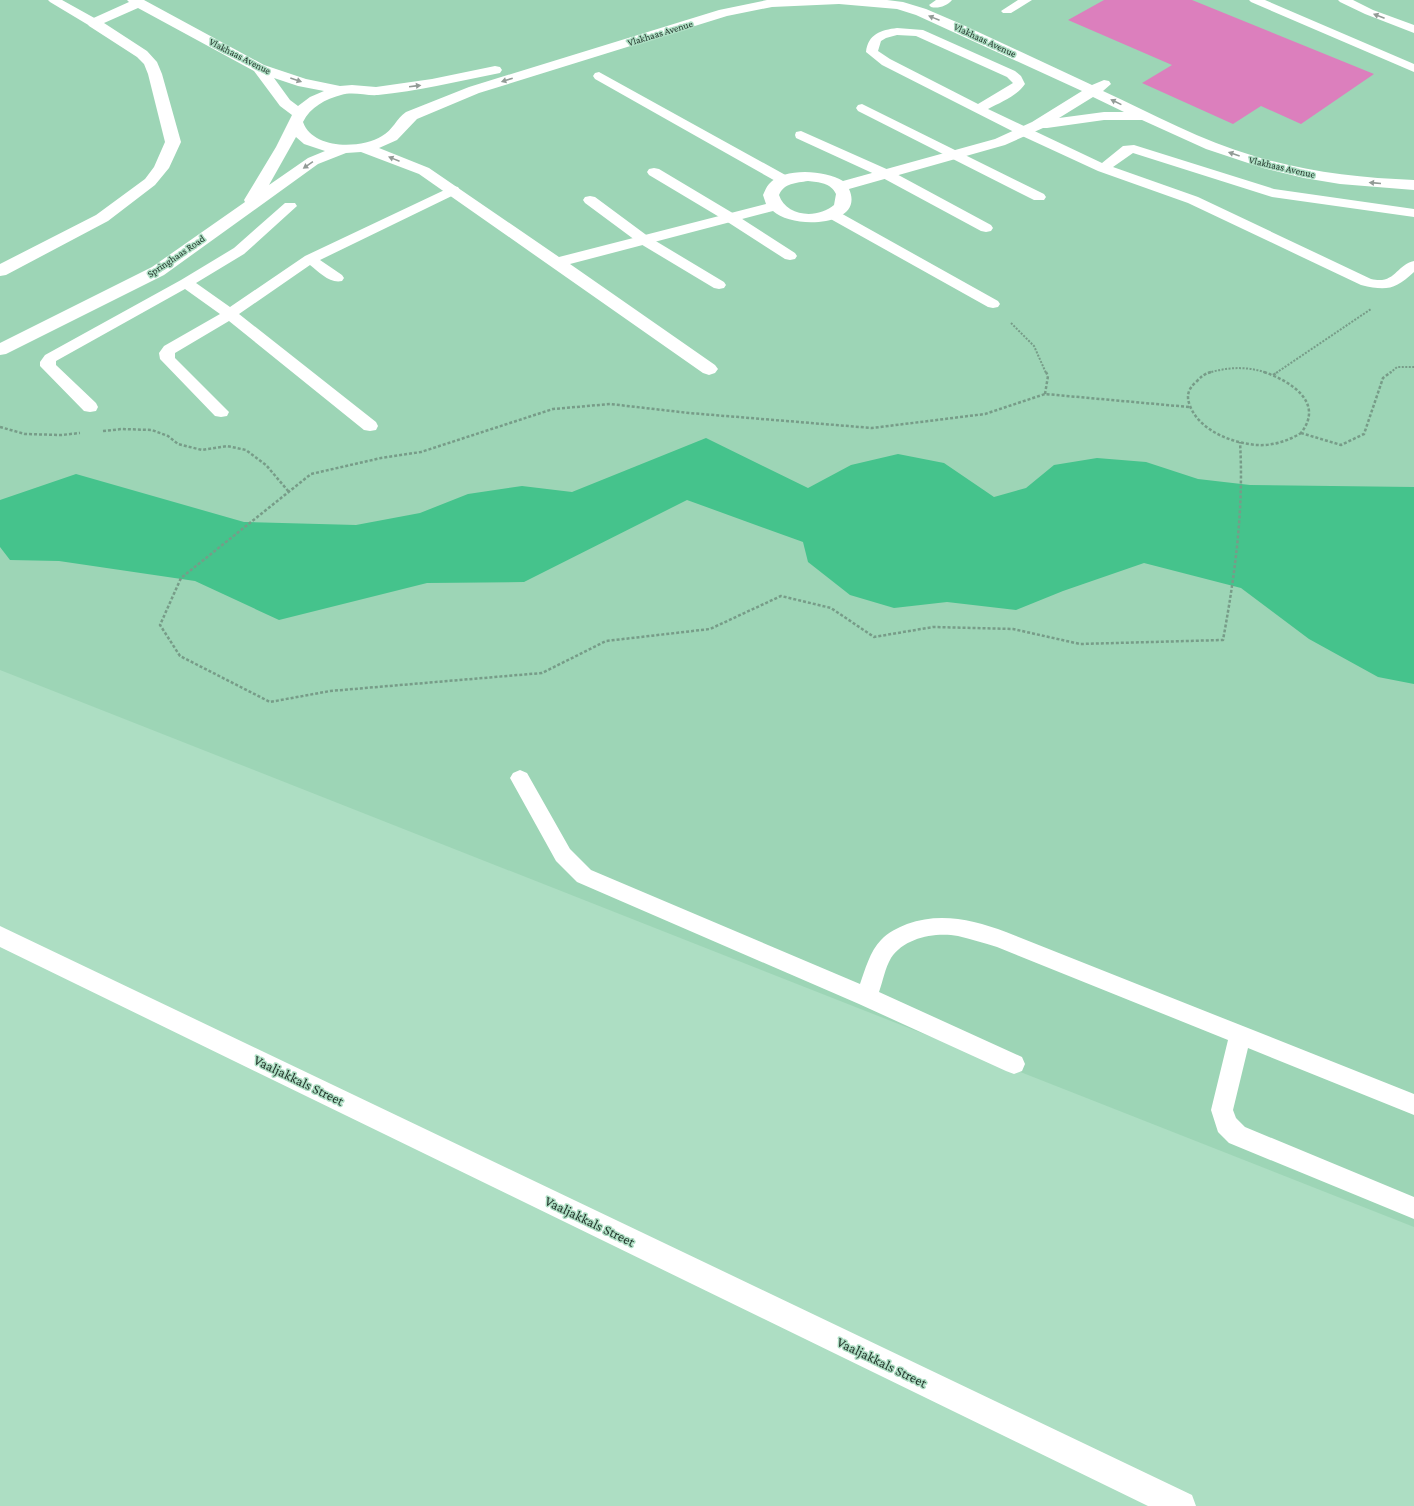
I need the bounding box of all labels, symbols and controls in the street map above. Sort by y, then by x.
one-way arrow [1372,12,1384,18]
one-way arrow [928,14,940,20]
street label: Vlakhaas Avenue [626,18,695,48]
street label: Vlakhaas Avenue [952,21,1019,60]
street label: Vlakhaas Avenue [207,36,273,77]
one-way arrow [501,77,513,83]
one-way arrow [290,78,302,84]
one-way arrow [409,83,421,89]
one-way arrow [1110,99,1121,105]
one-way arrow [1228,151,1240,157]
street label: Vlakhaas Avenue [1248,154,1317,180]
one-way arrow [388,156,400,162]
one-way arrow [302,161,314,168]
one-way arrow [1369,179,1381,186]
street label: Springhaas Road [145,232,207,279]
street label: Vaaljakkals Street [251,1051,347,1110]
street label: Vaaljakkals Street [542,1192,638,1251]
street label: Vaaljakkals Street [834,1333,930,1392]

